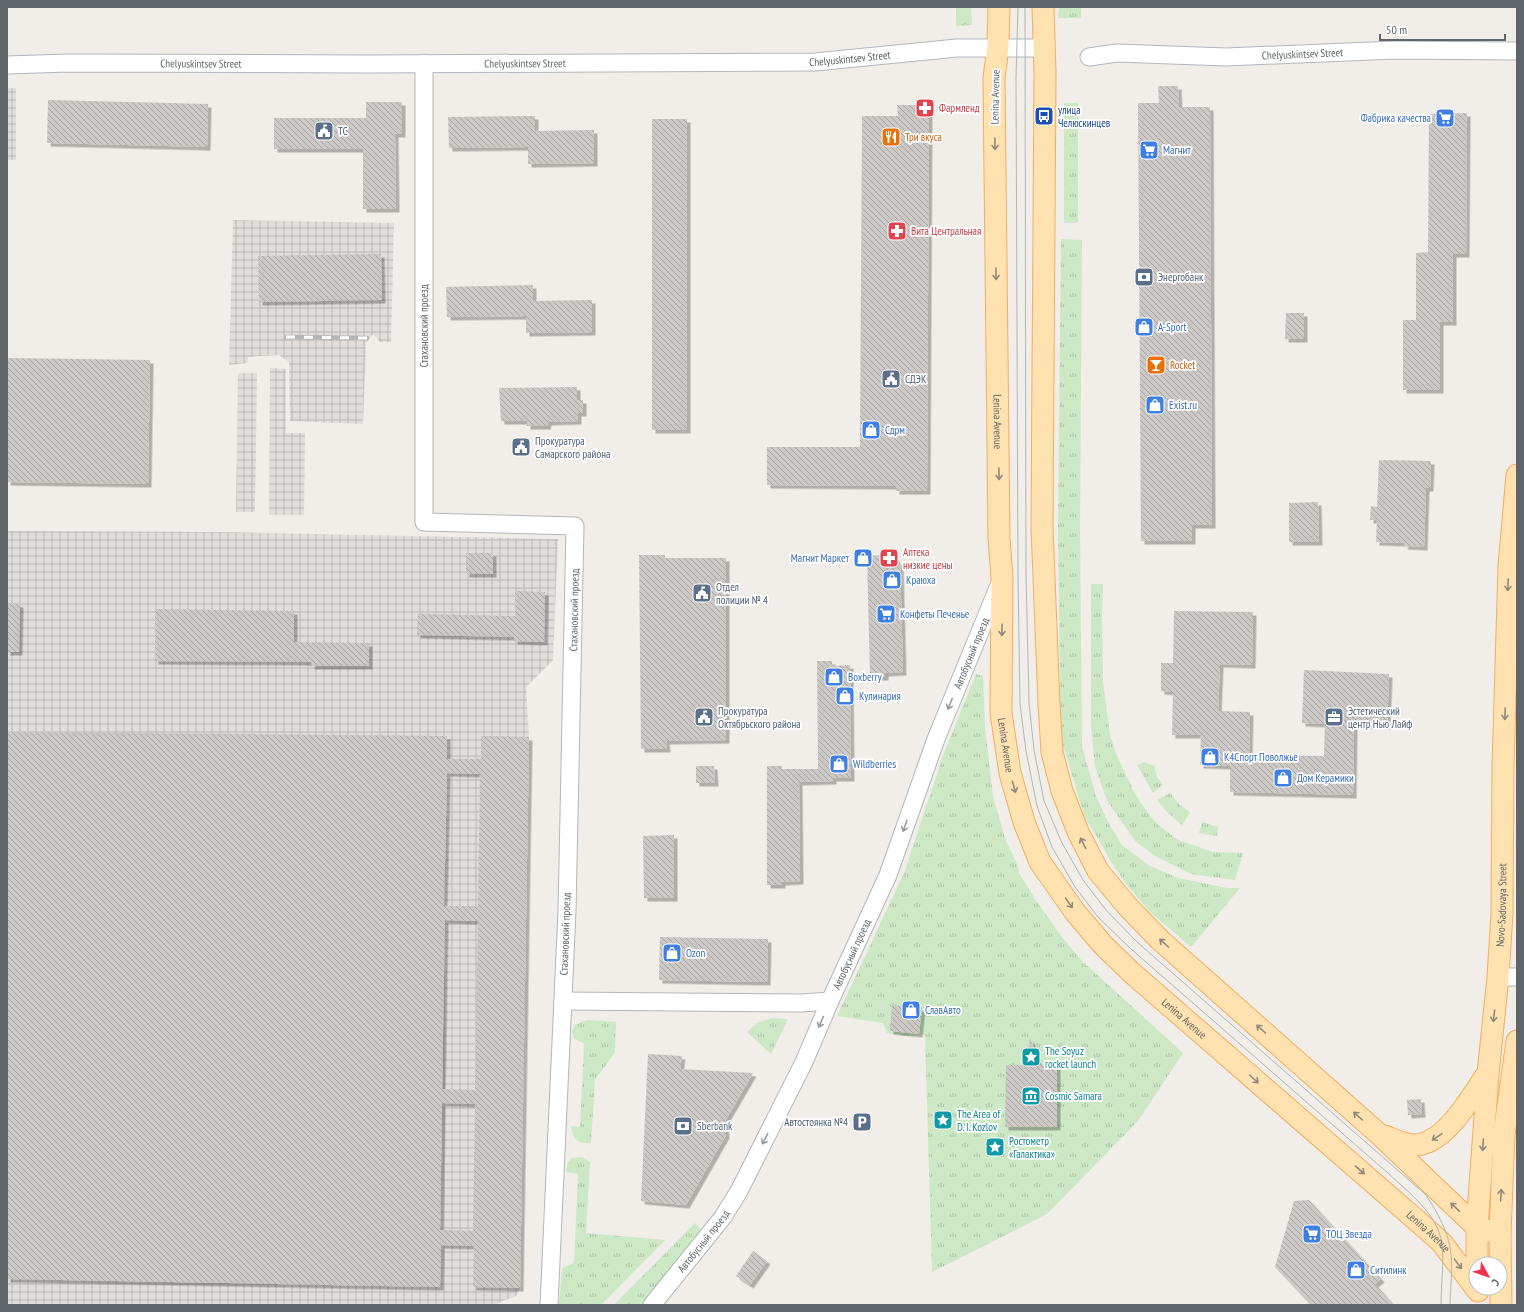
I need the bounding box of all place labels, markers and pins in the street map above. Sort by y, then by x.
pharmacy icon: Фармленд [914,97,936,119]
place label: Фармленд [939,101,980,115]
place label: улица Челюскинцев [1058,103,1111,130]
bus stop icon: улица Челюскинцев [1033,105,1055,127]
supermarket icon: Фабрика качества [1434,107,1456,129]
place label: Фабрика качества [1361,111,1431,125]
public building icon: ТС [313,120,335,142]
place label: ТС [338,124,348,138]
restaurant icon: Три вкуса [880,126,902,148]
place label: Три вкуса [905,130,942,144]
supermarket icon: Магнит [1138,139,1160,161]
place label: Магнит [1163,143,1191,157]
pharmacy icon: Вита Центральная [886,220,908,242]
place label: Вита Центральная [911,224,981,238]
bank icon: Энергобанк [1133,266,1155,288]
place label: Энергобанк [1158,270,1204,284]
shop icon: A-Sport [1133,316,1155,338]
place label: A-Sport [1158,320,1187,334]
bar icon: Rocket [1145,354,1167,376]
place label: Rocket [1170,358,1195,372]
public building icon: СДЭК [880,368,902,390]
place label: СДЭК [905,372,927,386]
shop icon: Exist.ru [1144,394,1166,416]
place label: Exist.ru [1169,398,1197,412]
shop icon: Сдрм [860,419,882,441]
place label: Сдрм [885,423,905,437]
place label: Прокуратура Самарского района [535,434,610,461]
public building icon: Прокуратура Самарского района [510,436,532,458]
place label: Аптека низкие цены [903,545,953,572]
shop icon: Магнит Маркет [852,547,874,569]
pharmacy icon: Аптека низкие цены [878,547,900,569]
place label: Магнит Маркет [791,551,849,565]
shop icon: Краюха [881,569,903,591]
place label: Краюха [906,573,936,587]
place label: Отдел полиции № 4 [716,580,768,607]
public building icon: Отдел полиции № 4 [691,582,713,604]
supermarket icon: Конфеты Печенье [875,603,897,625]
place label: Конфеты Печенье [900,607,970,621]
shop icon: Boxberry [823,666,845,688]
place label: Boxberry [848,670,883,684]
shop icon: Кулинария [834,685,856,707]
place label: Кулинария [859,689,901,703]
place label: Прокуратура Октябрьского района [718,704,801,731]
place label: Эстетический центр Нью Лайф [1348,704,1412,731]
public building icon: Прокуратура Октябрьского района [693,706,715,728]
office icon: Эстетический центр Нью Лайф [1323,706,1345,728]
shop icon: К4Спорт Поволжье [1199,746,1221,768]
place label: К4Спорт Поволжье [1224,750,1298,764]
shop icon: Wildberries [828,753,850,775]
place label: Wildberries [853,757,896,771]
shop icon: Дом Керамики [1272,767,1294,789]
place label: Дом Керамики [1297,771,1354,785]
shop icon: Ozon [661,942,683,964]
place label: Ozon [686,946,705,960]
shop icon: СлавАвто [900,999,922,1021]
place label: СлавАвто [925,1003,961,1017]
place label: The Soyuz rocket launch [1045,1044,1096,1071]
place icon: The Soyuz rocket launch [1020,1046,1042,1068]
museum icon: Cosmic Samara [1020,1085,1042,1107]
place label: Cosmic Samara [1045,1089,1102,1103]
place label: The Area of D. I. Kozlov [957,1107,1001,1134]
place icon: The Area of D. I. Kozlov [932,1109,954,1131]
parking icon: Автостоянка №4 [851,1111,873,1133]
bank icon: Sberbank [672,1115,694,1137]
place label: Автостоянка №4 [784,1115,848,1129]
place label: Sberbank [697,1119,733,1133]
place label: Ростометр «Галактика» [1009,1134,1055,1161]
place icon: Ростометр «Галактика» [984,1136,1006,1158]
supermarket icon: ТОЦ Звезда [1301,1223,1323,1245]
place label: ТОЦ Звезда [1326,1227,1372,1241]
shop icon: Ситилинк [1345,1259,1367,1281]
place label: Ситилинк [1370,1263,1407,1277]

